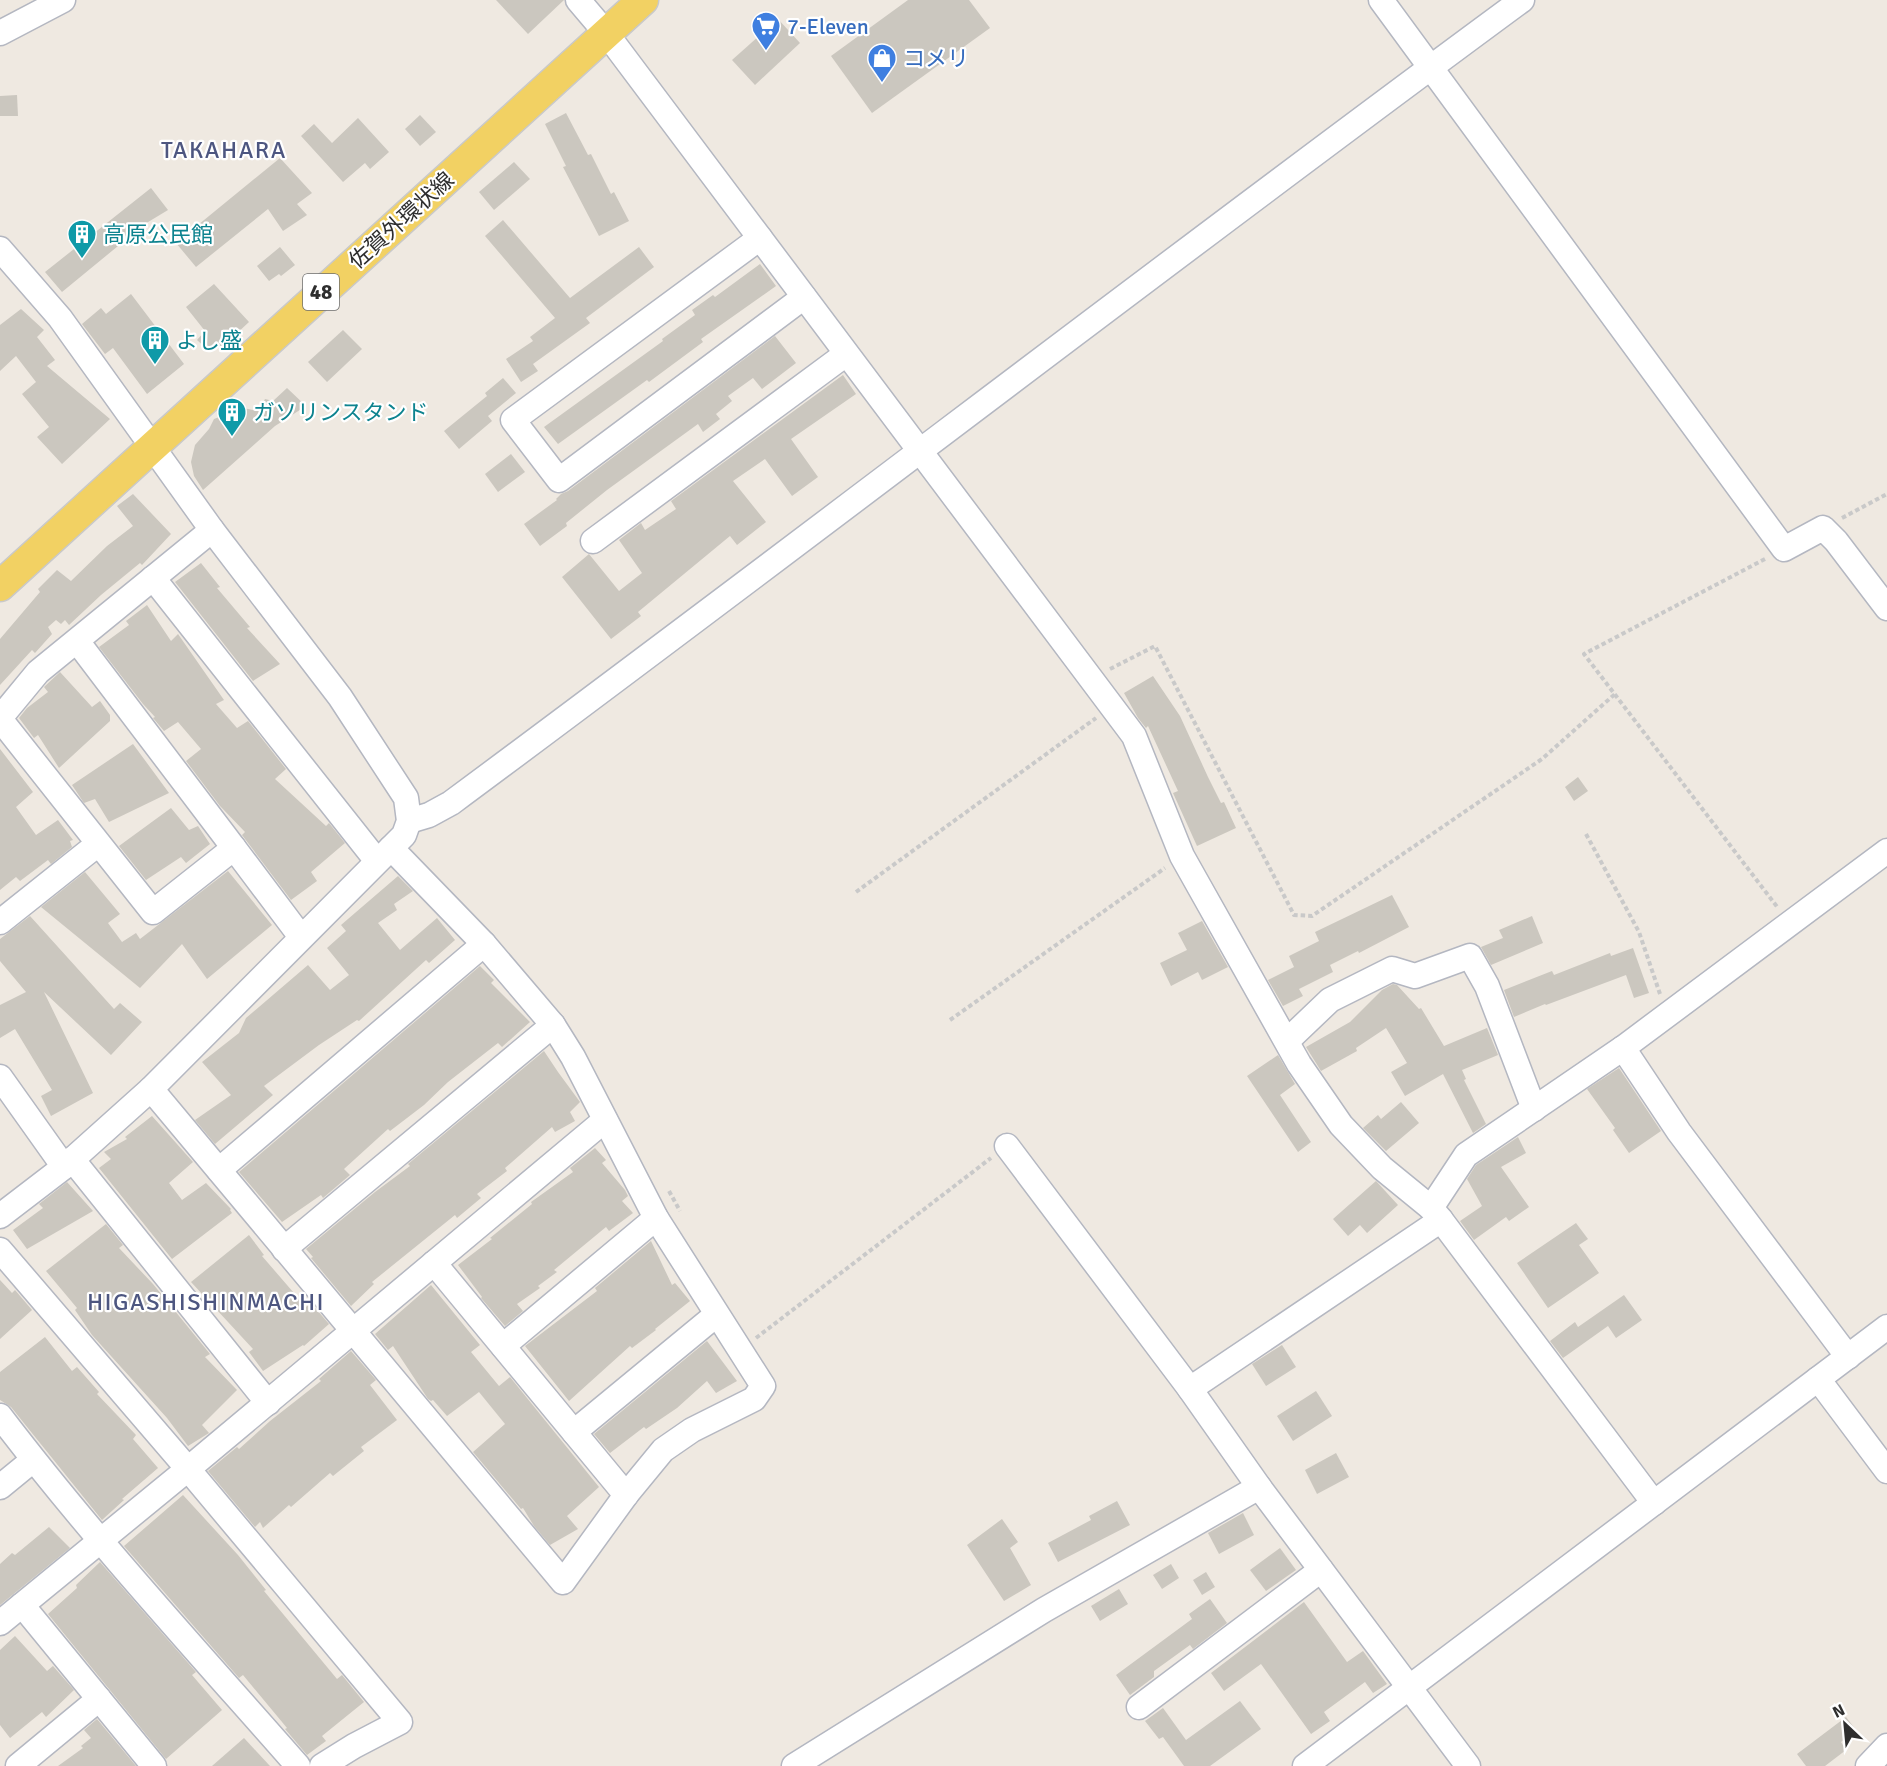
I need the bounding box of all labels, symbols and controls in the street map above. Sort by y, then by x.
supermarket icon: 7-Eleven [750,10,782,52]
place label: 7-Eleven [787,13,869,40]
shop icon: コメリ [866,42,898,84]
place label: コメリ [903,45,969,72]
district label: TAKAHARA [161,135,287,165]
street label: 佐賀外環状線 [343,166,459,275]
building icon: 高原公民館 [66,218,98,260]
place label: 高原公民館 [103,221,213,248]
road number: 48 [303,274,339,310]
building icon: よし盛 [139,324,171,366]
place label: よし盛 [176,327,242,354]
building icon: ガソリンスタンド [216,396,248,438]
place label: ガソリンスタンド [253,399,429,426]
district label: HIGASHISHINMACHI [87,1287,325,1317]
north arrow [1815,1694,1875,1754]
text: N [1829,1700,1848,1723]

